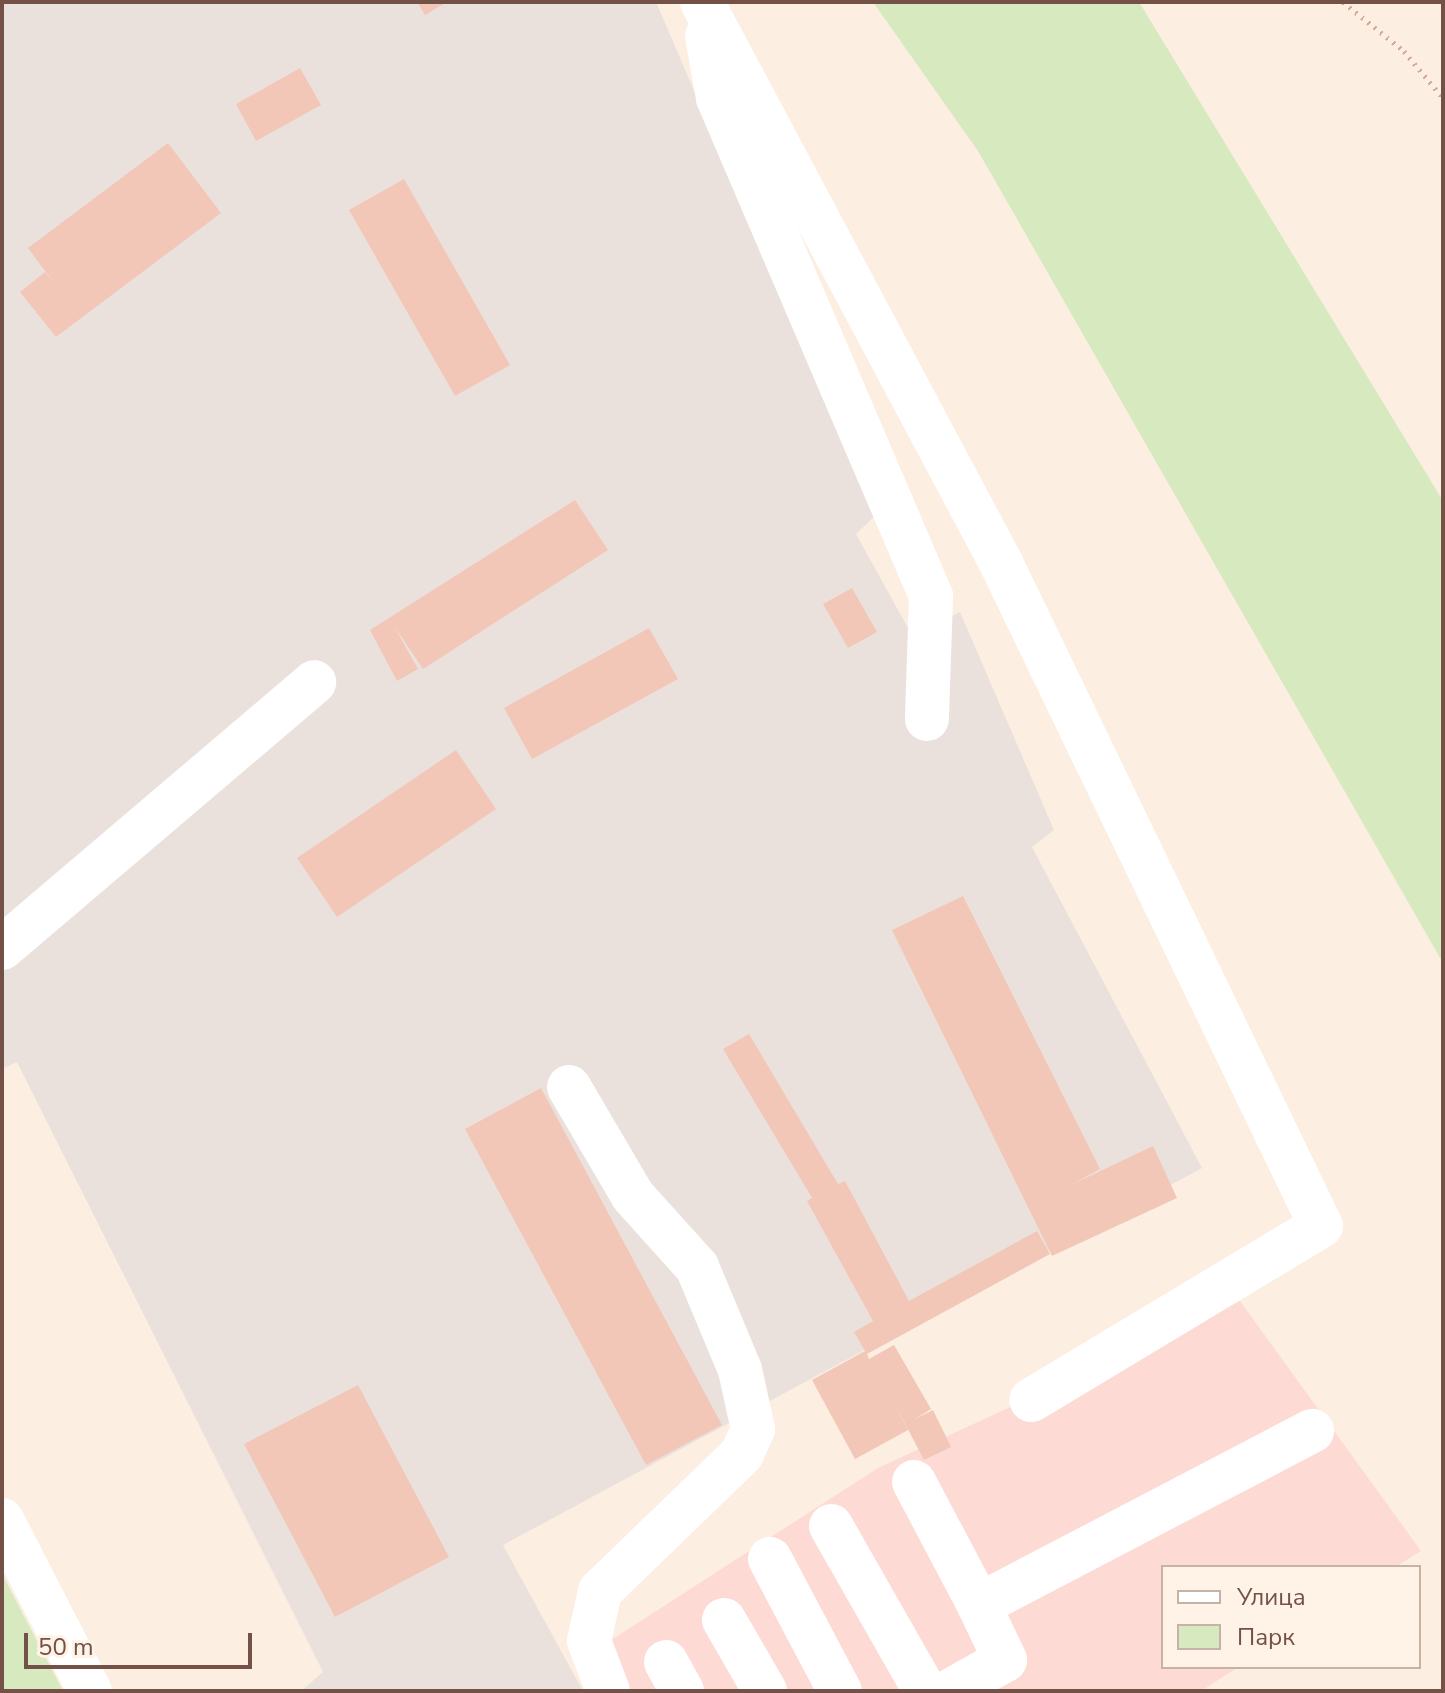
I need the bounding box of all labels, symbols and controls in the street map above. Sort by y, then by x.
legend [1161,1565,1421,1669]
text: Улица [1237,1581,1306,1613]
scale bar [28,1617,256,1667]
text: Парк [1237,1621,1295,1653]
text: 50 m [38,1631,94,1663]

